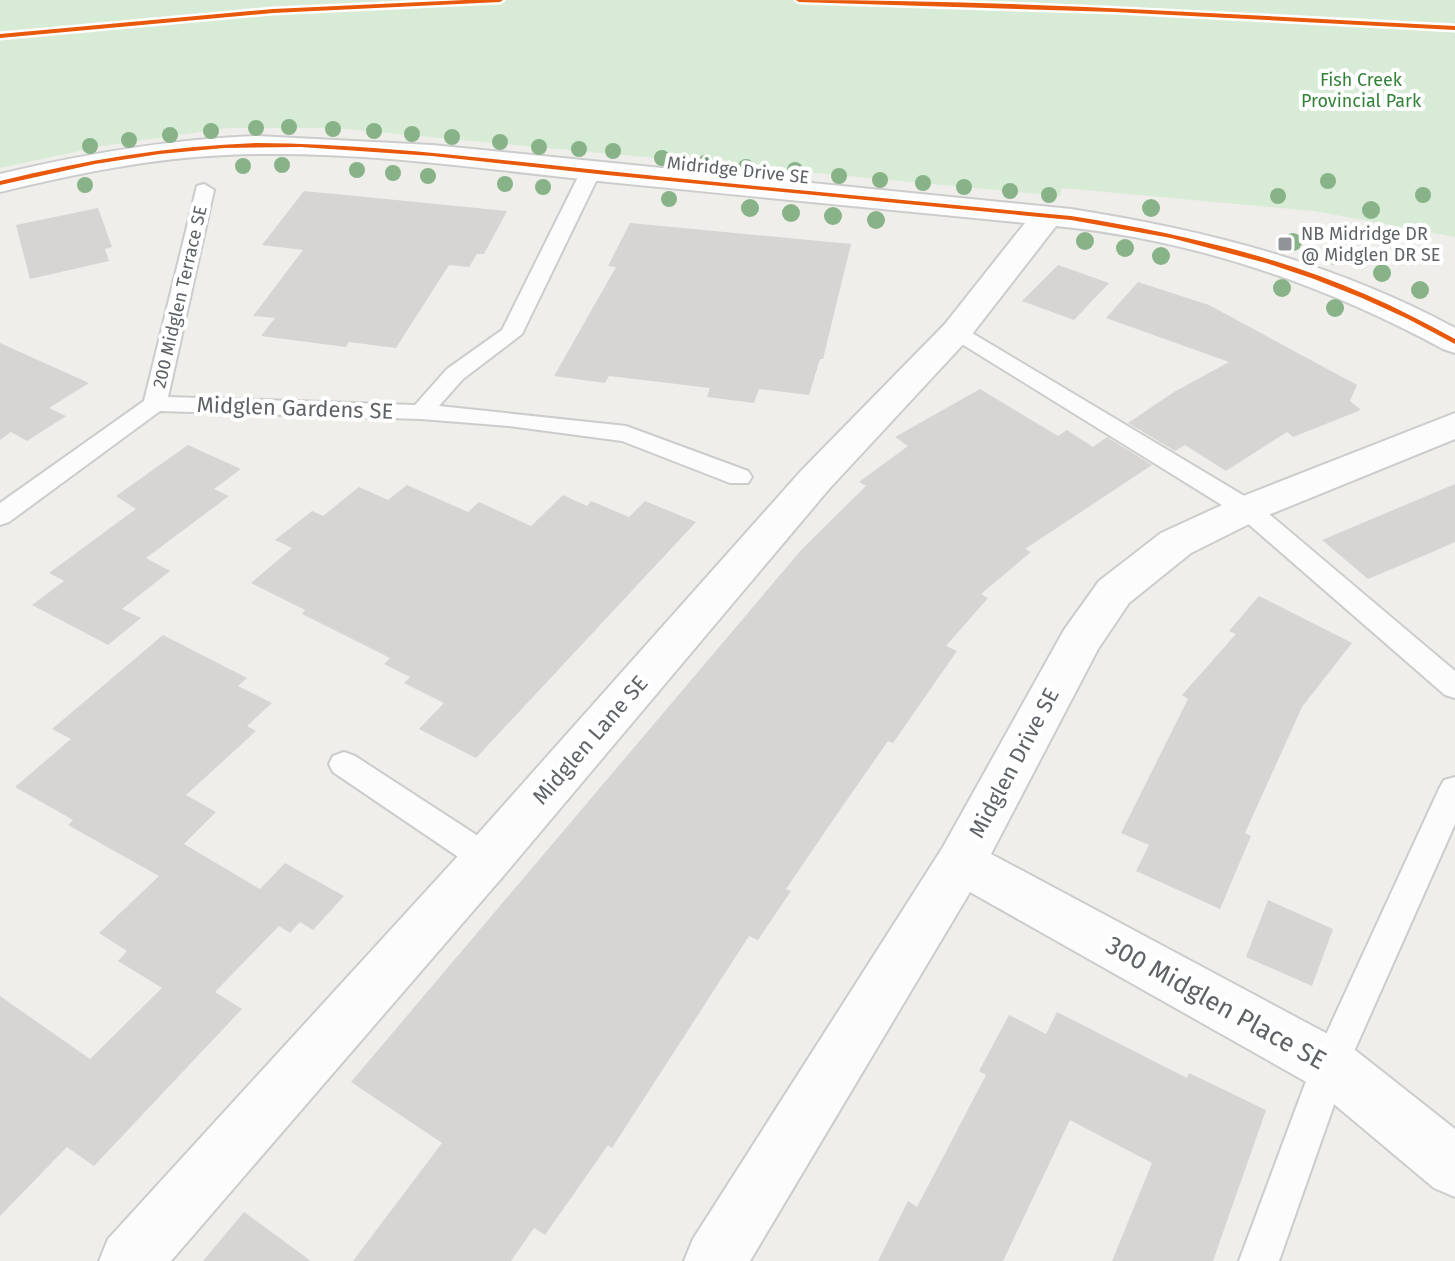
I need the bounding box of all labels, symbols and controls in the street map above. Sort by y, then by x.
park label: Fish Creek Provincial Park [1301,69,1422,112]
street label: Midridge Drive SE [666,152,810,188]
street label: 200 Midglen Terrace SE [148,204,212,390]
place label: NB Midridge DR @ Midglen DR SE [1301,223,1440,266]
marker: NB Midridge DR @ Midglen DR SE [1276,235,1294,253]
street label: Midglen Gardens SE [196,391,394,425]
street label: Midglen Lane SE [527,670,653,810]
street label: Midglen Drive SE [963,683,1065,843]
street label: 300 Midglen Place SE [1101,930,1331,1076]

